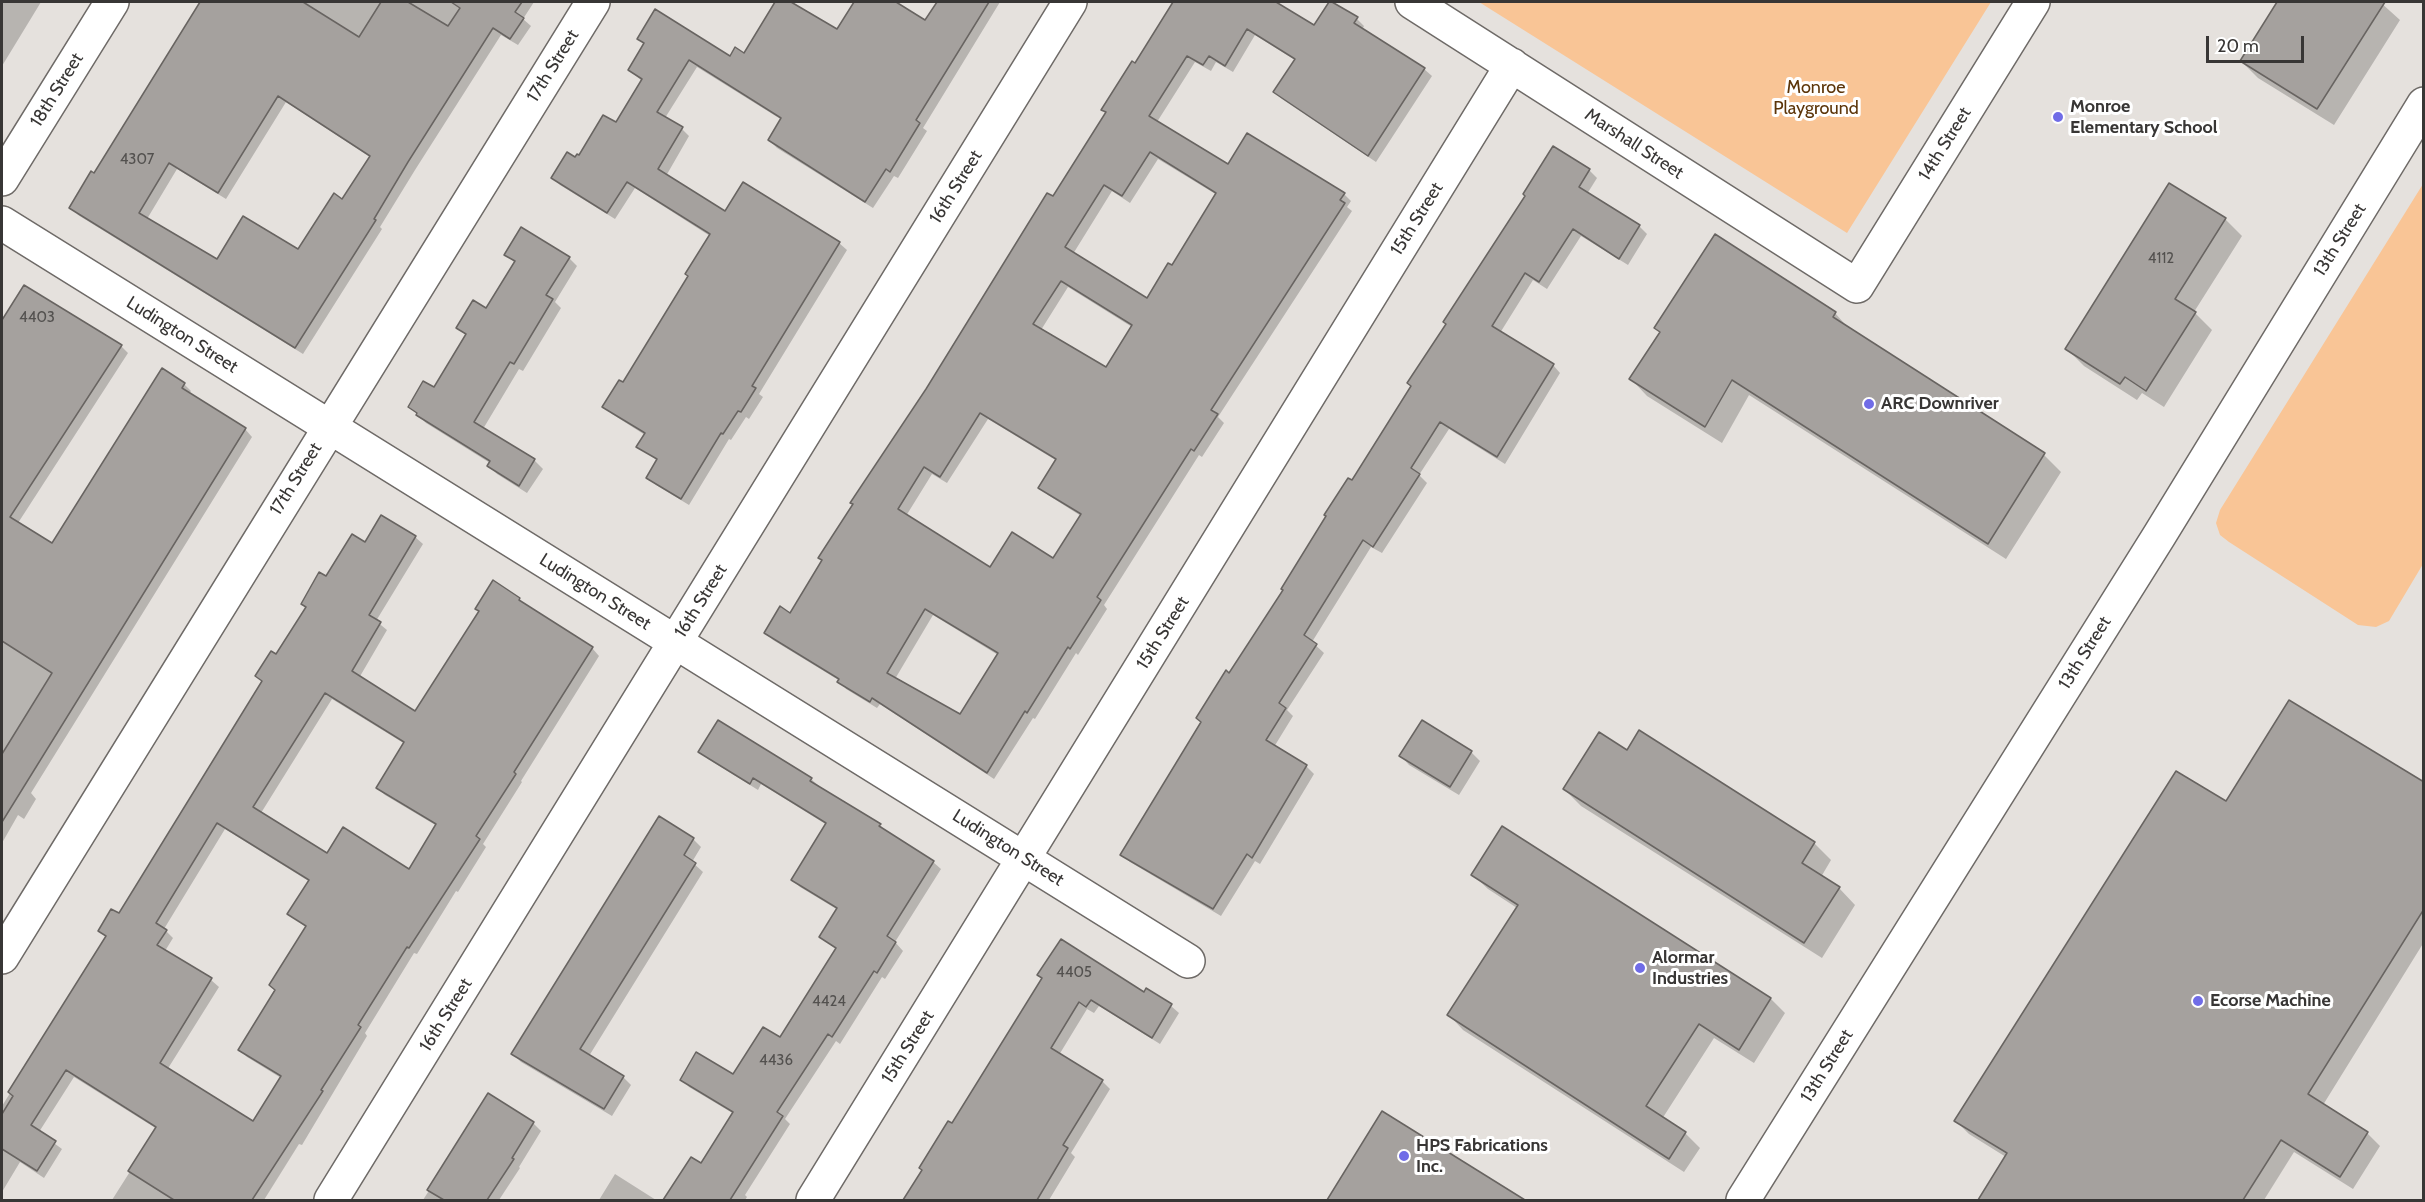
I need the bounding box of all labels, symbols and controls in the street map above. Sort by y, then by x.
scale bar [2209,24,2306,62]
street label: 17th Street [522,26,584,106]
text: 20 m [2217,35,2259,57]
street label: 18th Street [26,49,88,131]
park label: Monroe Playground [1773,77,1859,119]
place label: Monroe Elementary School [2070,96,2217,138]
street label: 14th Street [1914,103,1976,185]
street label: Marshall Street [1581,104,1687,184]
marker: Monroe Elementary School [2051,110,2065,124]
street label: 16th Street [925,146,987,228]
house number: 4307 [120,151,154,169]
street label: 15th Street [1386,179,1448,259]
street label: 13th Street [2309,200,2371,280]
house number: 4112 [2148,250,2174,268]
street label: Ludington Street [122,292,242,378]
house number: 4403 [19,309,55,327]
place label: ARC Downriver [1881,393,1999,415]
marker: ARC Downriver [1862,397,1876,411]
street label: 17th Street [265,439,327,519]
street label: Ludington Street [535,549,655,635]
street label: 16th Street [670,560,732,642]
street label: 15th Street [1132,593,1194,673]
street label: 13th Street [2054,613,2116,693]
street label: Ludington Street [948,805,1068,891]
place label: Alormar Industries [1652,947,1728,990]
marker: Alormar Industries [1633,961,1647,975]
house number: 4405 [1056,964,1092,982]
street label: 16th Street [415,974,477,1056]
place label: Ecorse Machine [2210,990,2331,1012]
house number: 4424 [812,993,846,1011]
marker: Ecorse Machine [2191,994,2205,1008]
street label: 15th Street [877,1007,939,1087]
street label: 13th Street [1796,1026,1858,1106]
house number: 4436 [759,1052,793,1070]
place label: HPS Fabrications Inc. [1416,1135,1548,1178]
marker: HPS Fabrications Inc. [1397,1149,1411,1163]

